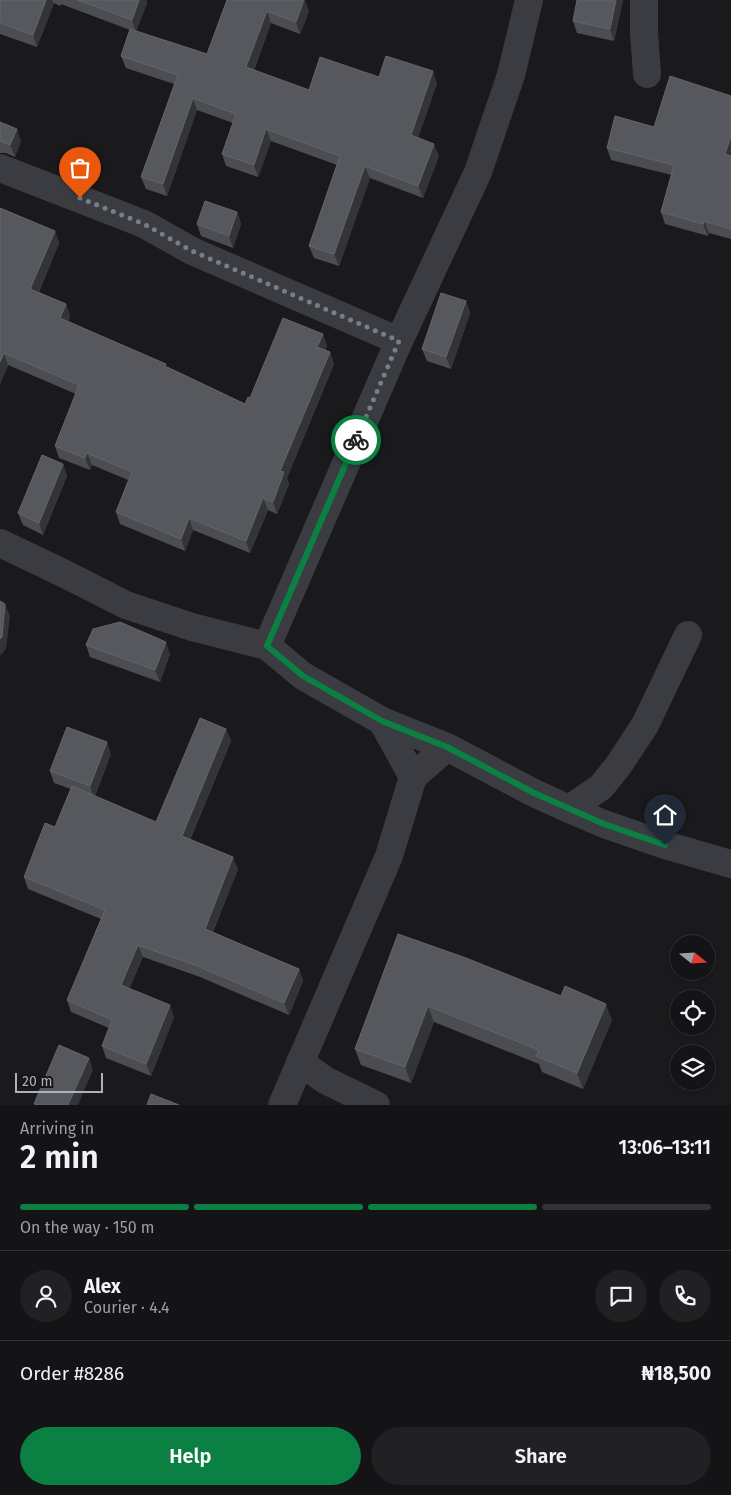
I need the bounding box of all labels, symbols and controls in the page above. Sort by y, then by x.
pin [59,147,101,198]
icon: bag [66,154,94,182]
courier [331,415,381,465]
icon: bike [342,426,370,454]
pin [644,794,686,845]
icon: home [651,801,679,829]
north arrow [670,935,715,980]
map controls [670,935,715,1090]
button: locate [670,990,715,1035]
button: layers [670,1045,715,1090]
scale bar [15,1070,102,1093]
text: 20 m [22,1073,52,1090]
text: Arriving in [20,1119,94,1138]
text: 13:06–13:11 [619,1136,711,1159]
text: 2 min [20,1138,99,1176]
text: On the way · 150 m [20,1218,155,1237]
button: person [20,1270,72,1322]
button: chat [595,1270,647,1322]
button: phone [659,1270,711,1322]
text: Alex [84,1275,121,1298]
text: Courier · 4.4 [84,1298,170,1317]
text: Order #8286 [20,1362,124,1385]
text: ₦18,500 [642,1362,711,1385]
button: Help [20,1427,361,1485]
button: Share [371,1427,711,1485]

